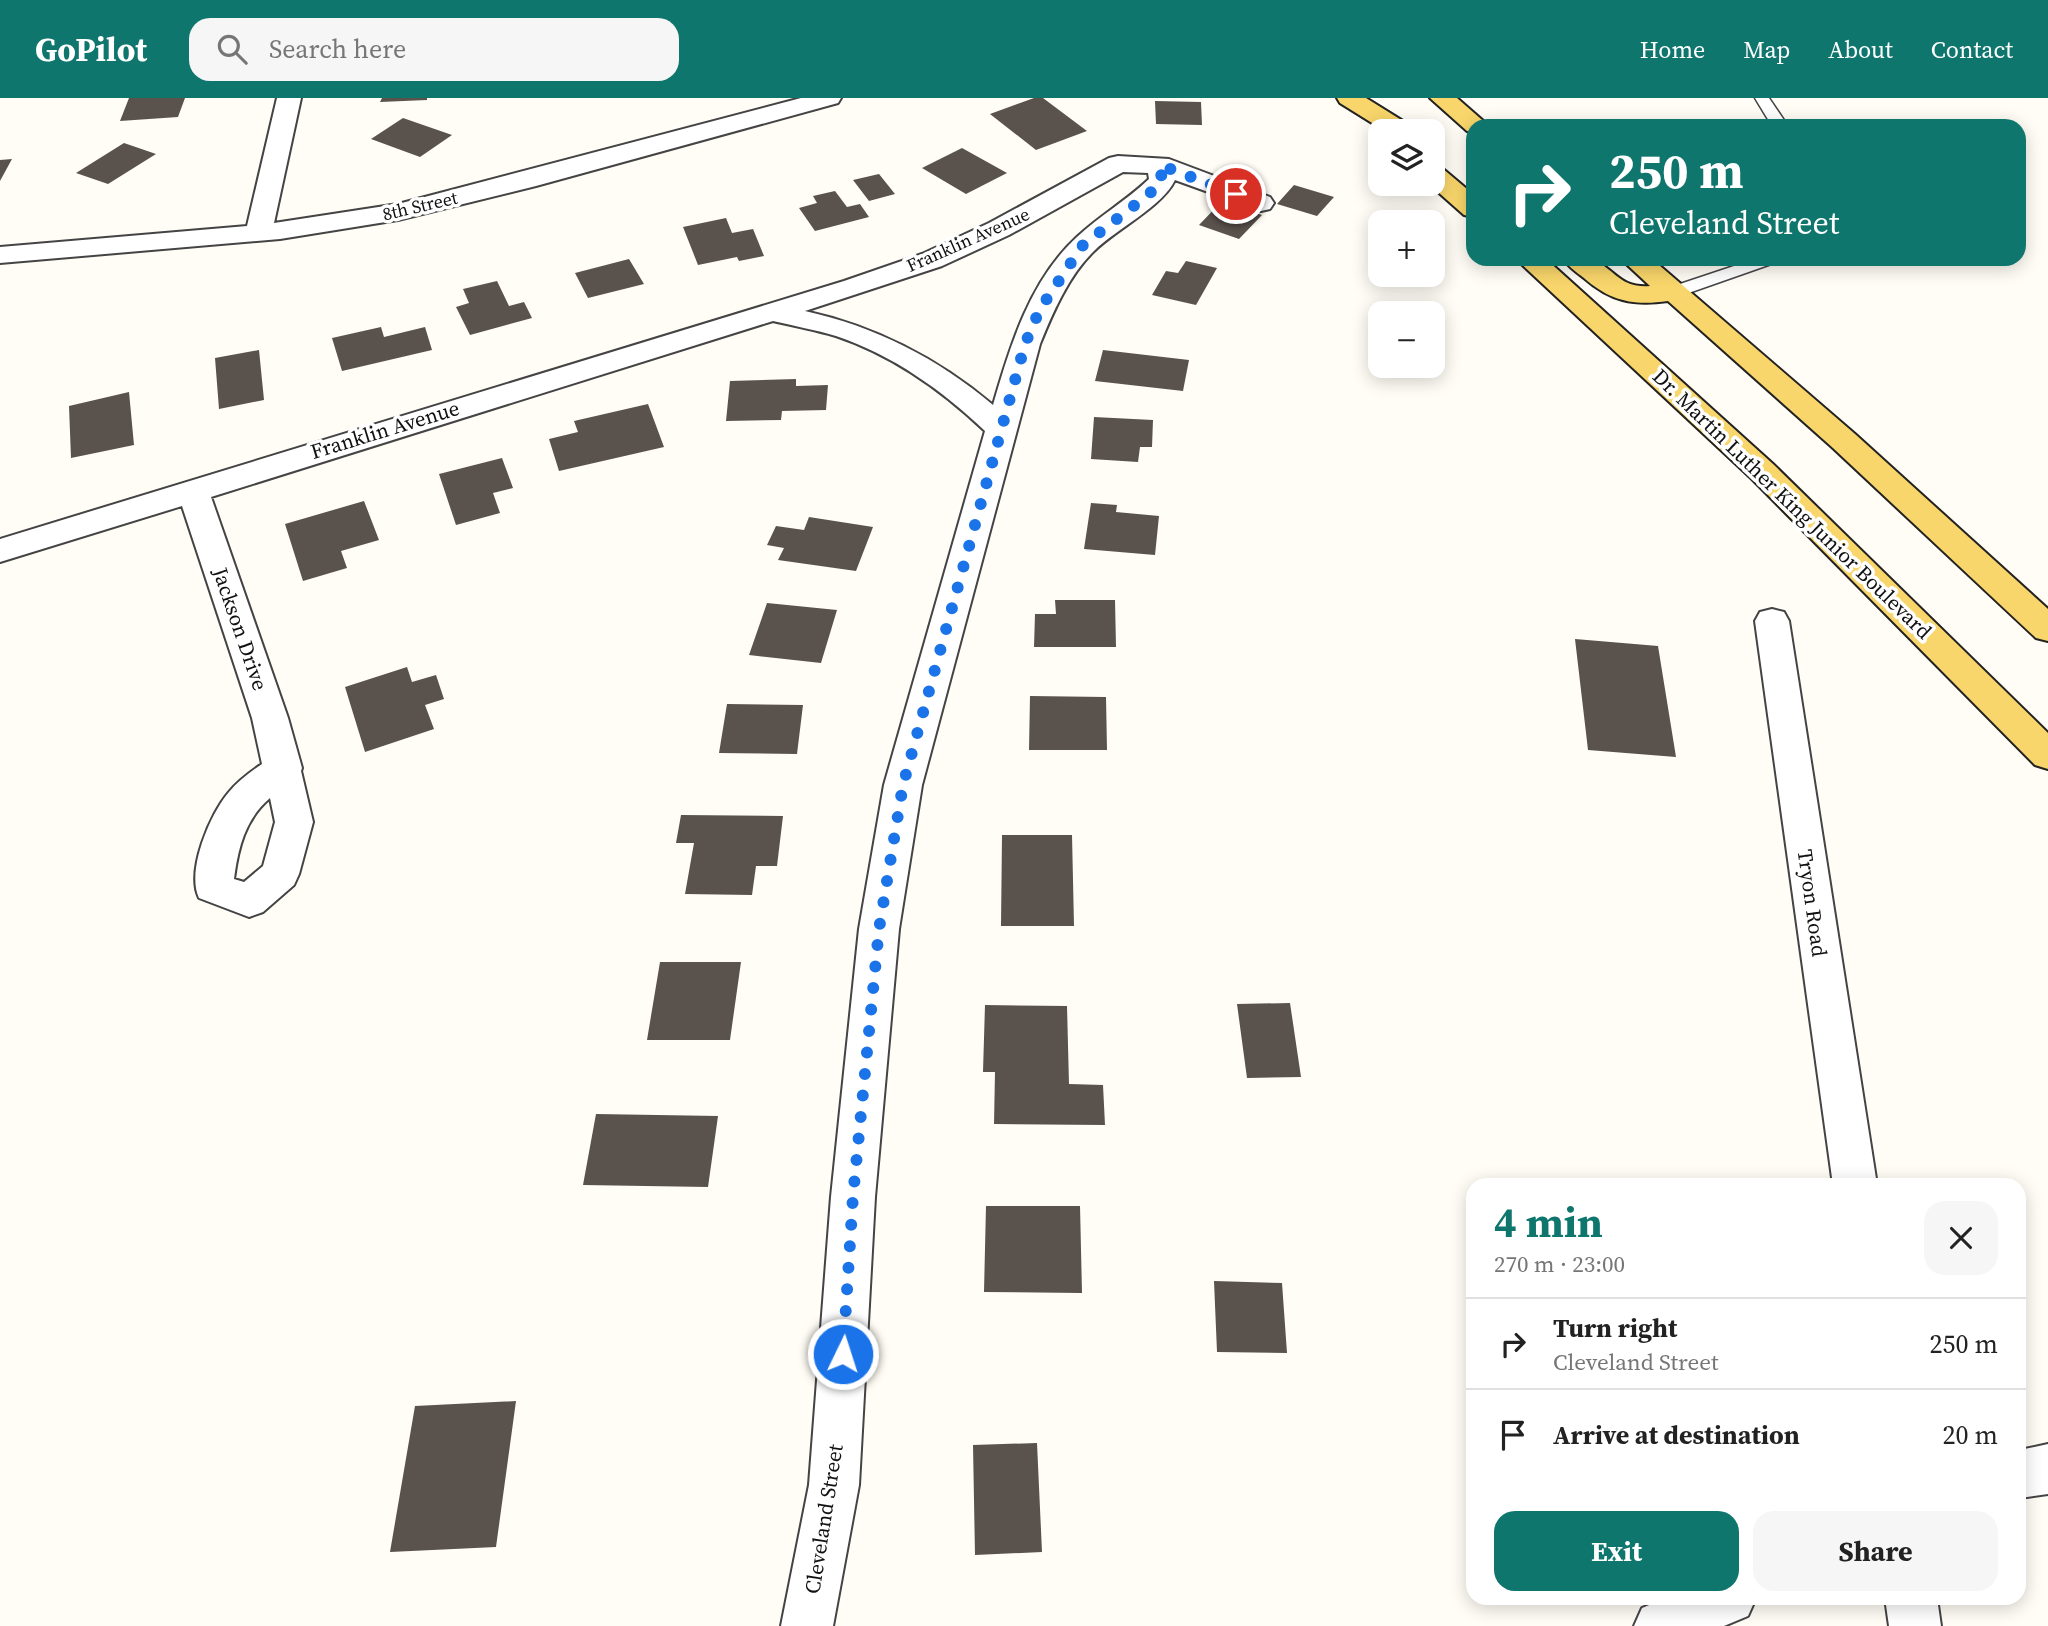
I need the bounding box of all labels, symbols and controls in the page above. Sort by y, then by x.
search box [189,18,679,81]
text: GoPilot [35,27,147,72]
icon: search [213,30,251,68]
text: Search here [269,31,406,67]
text: Home [1640,33,1705,66]
text: Map [1743,33,1790,66]
text: About [1828,33,1893,66]
text: Contact [1931,33,2013,66]
map controls [1368,119,1445,378]
button: layers [1368,119,1445,196]
text: 250 m [1609,137,1744,204]
icon: right [1494,147,1585,238]
pin [1206,164,1266,224]
icon: arrive [1217,175,1255,213]
street label: 8th Street [380,185,460,226]
street label: Franklin Avenue [902,201,1033,278]
text: Cleveland Street [1609,201,1839,245]
button: + [1368,210,1445,287]
button: − [1368,301,1445,378]
street label: Dr. Martin Luther King Junior Boulevard [1646,362,1938,645]
street label: Franklin Avenue [307,393,463,466]
street label: Jackson Drive [206,563,275,694]
street label: Tryon Road [1791,847,1834,959]
text: 4 min [1494,1193,1603,1251]
button: close [1924,1201,1998,1275]
text: 270 m · 23:00 [1494,1248,1625,1280]
text: Turn right [1553,1310,1677,1346]
position arrow [806,1317,880,1391]
icon: right [1494,1325,1532,1363]
text: 250 m [1930,1326,1998,1362]
text: Cleveland Street [1553,1346,1719,1378]
icon: arrive [1494,1416,1532,1454]
text: Arrive at destination [1553,1417,1800,1453]
text: 20 m [1943,1417,1998,1453]
street label: Cleveland Street [797,1442,850,1596]
button: Exit [1494,1511,1739,1591]
button: Share [1753,1511,1998,1591]

